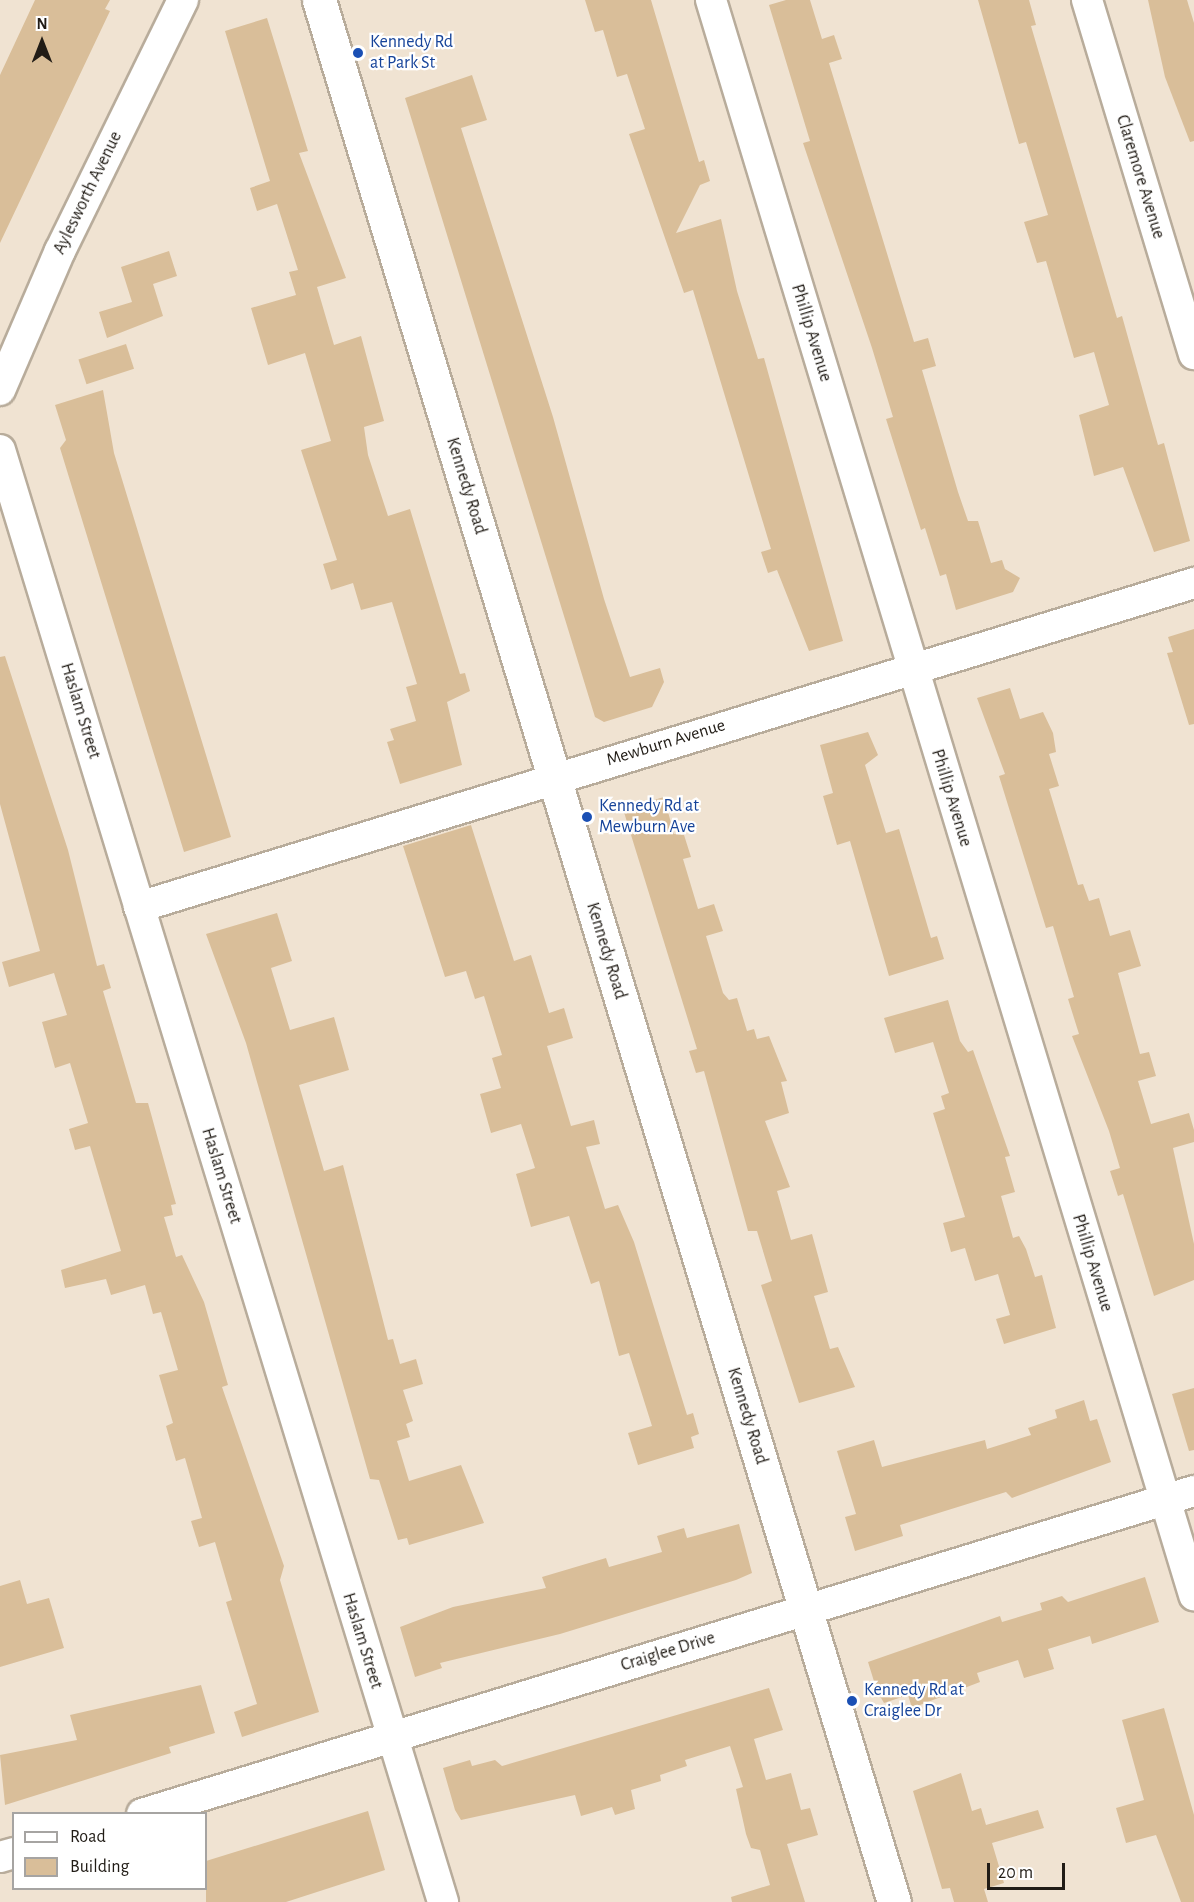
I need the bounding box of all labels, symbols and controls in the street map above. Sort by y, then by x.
north arrow [12,12,72,72]
text: N [36,16,48,32]
place label: Kennedy Rd at Park St [370,32,453,74]
marker: Kennedy Rd at Park St [351,46,365,60]
street label: Claremore Avenue [1111,112,1169,242]
street label: Aylesworth Avenue [49,128,127,258]
street label: Phillip Avenue [786,282,836,384]
street label: Kennedy Road [441,435,491,537]
street label: Haslam Street [55,660,105,762]
street label: Mewburn Avenue [604,715,728,771]
street label: Phillip Avenue [926,747,976,849]
place label: Kennedy Rd at Mewburn Ave [599,796,699,838]
marker: Kennedy Rd at Mewburn Ave [580,810,594,824]
street label: Kennedy Road [581,900,631,1002]
street label: Haslam Street [196,1125,246,1227]
street label: Phillip Avenue [1067,1212,1117,1314]
street label: Kennedy Road [722,1365,772,1467]
street label: Haslam Street [337,1590,387,1692]
street label: Craiglee Drive [618,1627,718,1677]
place label: Kennedy Rd at Craiglee Dr [864,1680,964,1722]
marker: Kennedy Rd at Craiglee Dr [845,1694,859,1708]
legend [12,1812,207,1890]
text: Road [70,1828,106,1846]
scale bar [990,1851,1068,1889]
text: Building [70,1858,129,1876]
text: 20 m [998,1864,1033,1882]

